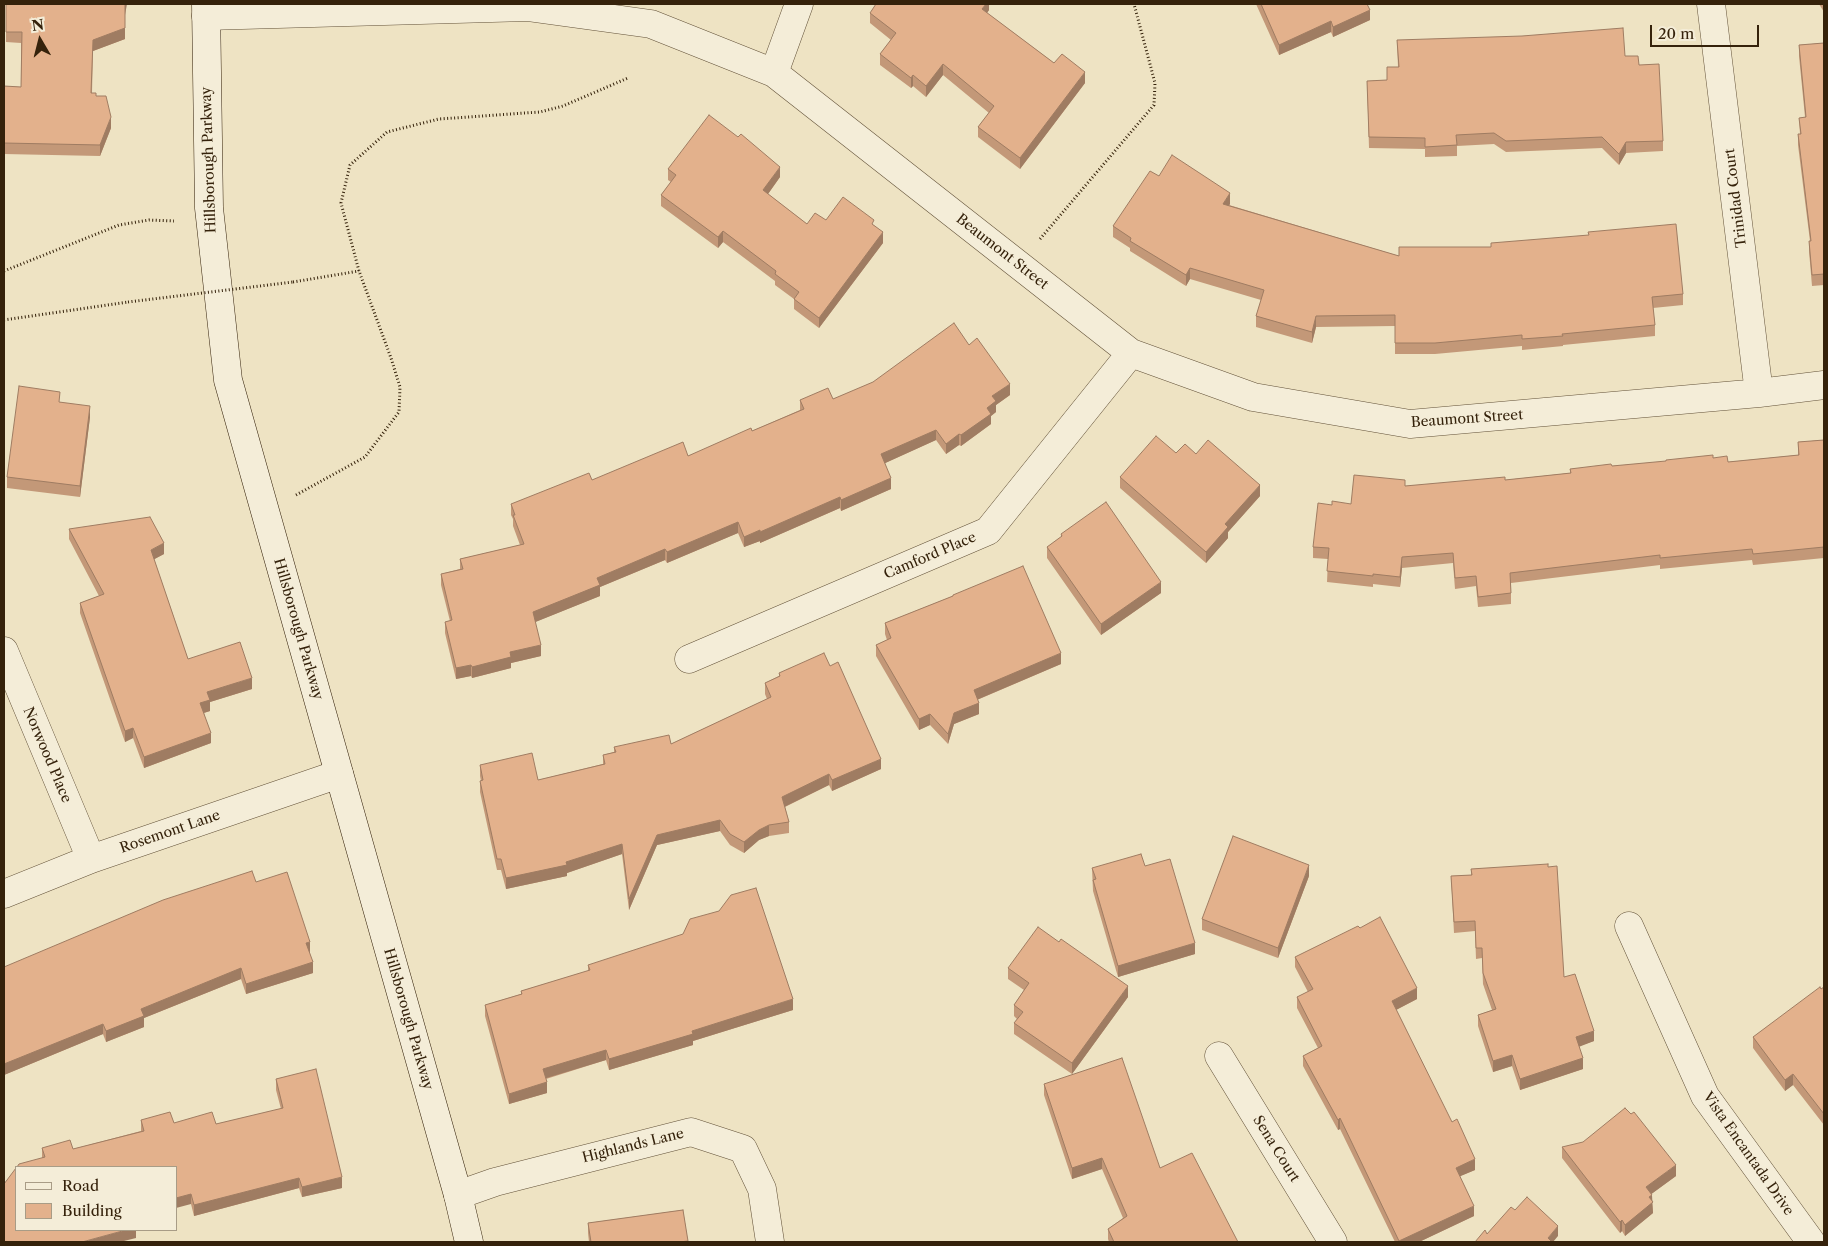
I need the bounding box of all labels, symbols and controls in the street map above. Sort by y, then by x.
north arrow [15,15,65,65]
text: N [31,15,45,35]
scale bar [1653,15,1762,47]
text: 20 m [1658,24,1694,43]
street label: Hillsborough Parkway [198,86,220,234]
street label: Trinidad Court [1722,147,1750,249]
street label: Beaumont Street [953,211,1051,293]
street label: Beaumont Street [1410,407,1524,431]
street label: Camford Place [881,529,979,583]
street label: Hillsborough Parkway [270,556,326,702]
street label: Norwood Place [19,705,75,805]
street label: Rosemont Lane [118,807,222,857]
street label: Hillsborough Parkway [380,946,436,1092]
street label: Vista Encantada Drive [1699,1089,1797,1219]
street label: Sena Court [1249,1113,1303,1185]
street label: Highlands Lane [580,1125,686,1167]
legend [15,1166,178,1231]
text: Road [62,1176,99,1195]
text: Building [62,1201,122,1220]

